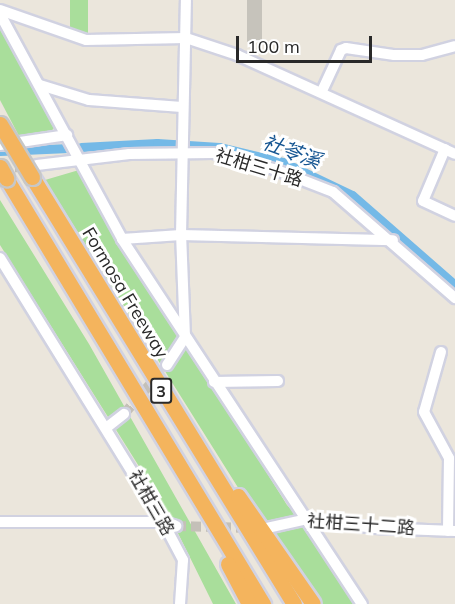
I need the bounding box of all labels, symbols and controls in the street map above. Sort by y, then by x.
scale bar [239,24,376,62]
text: 100 m [247,35,300,58]
water label: 社苓溪 [260,129,324,173]
street label: 社柑三十路 [213,145,305,191]
street label: Formosa Freeway [77,224,173,362]
road number: 3 [149,378,173,404]
street label: 社柑三路 [124,466,178,540]
street label: 社柑三十二路 [306,510,416,540]

